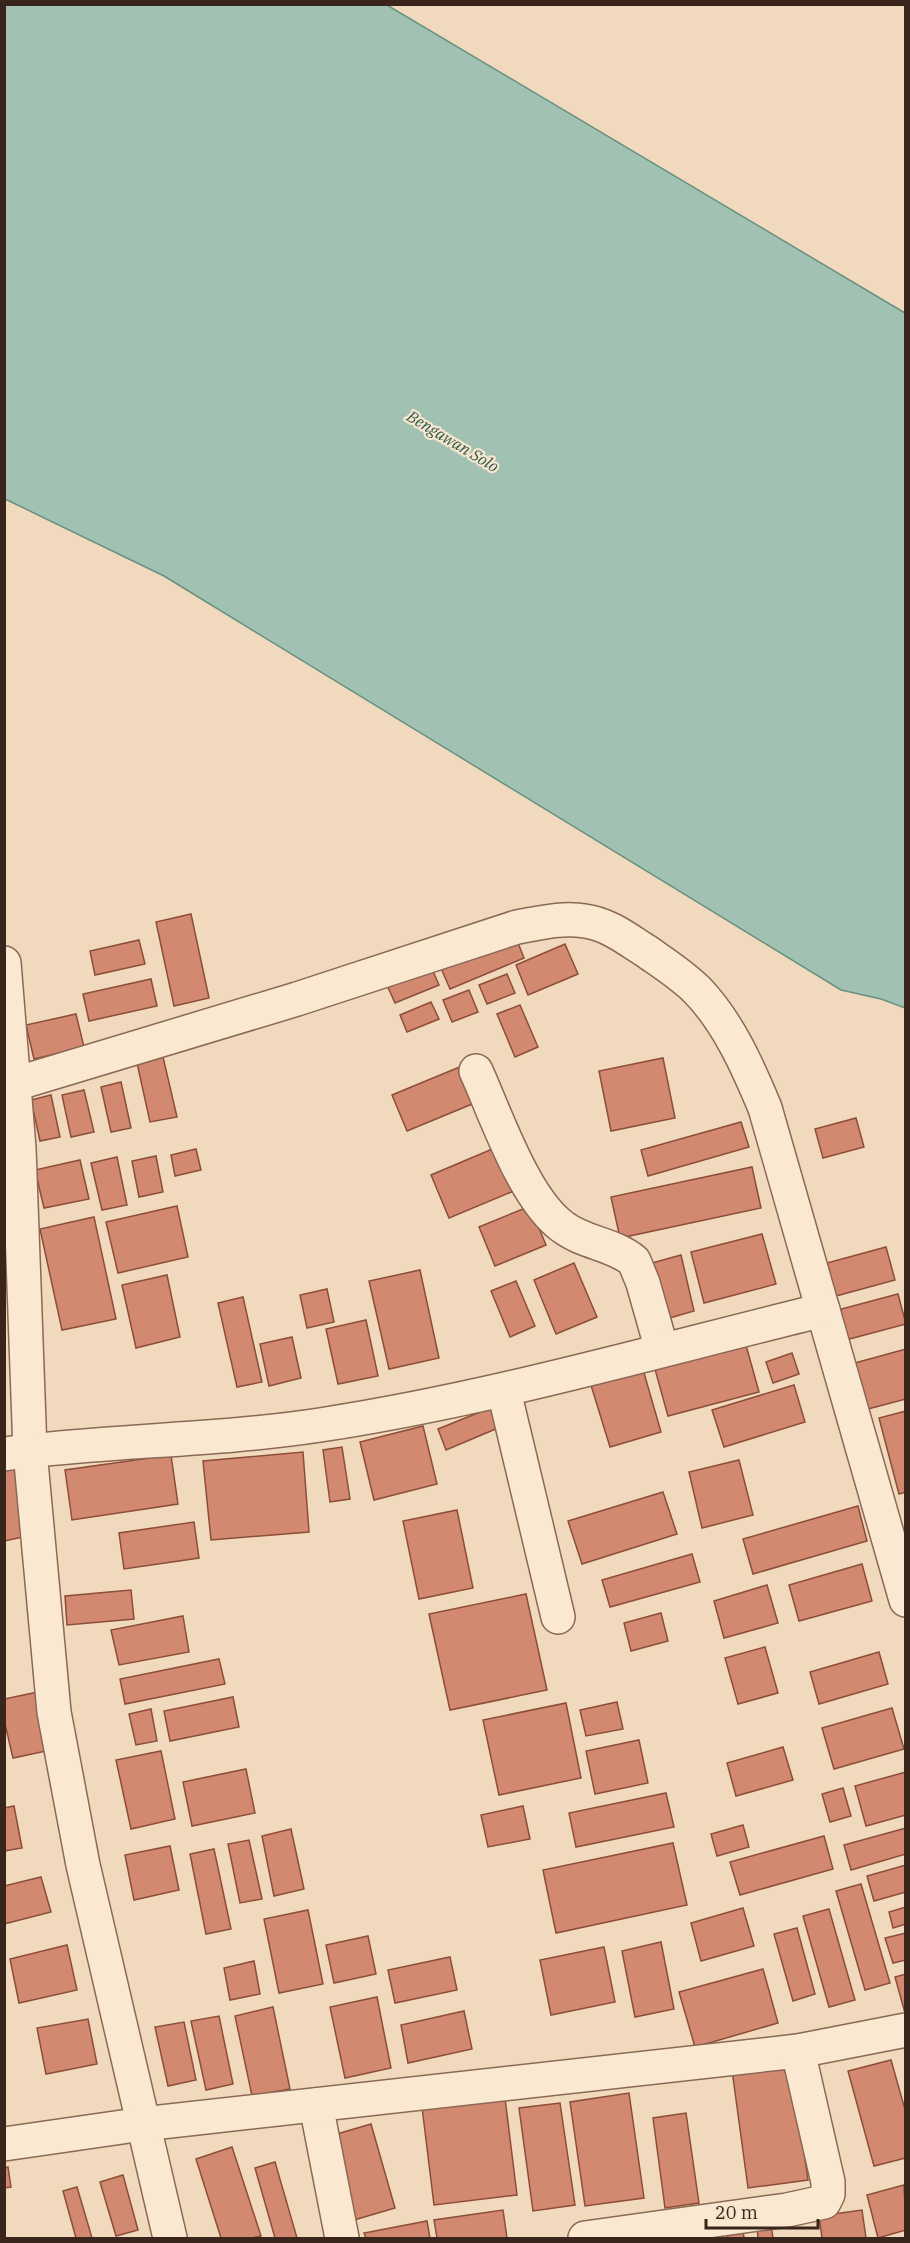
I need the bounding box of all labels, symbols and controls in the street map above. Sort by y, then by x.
water label: Bengawan Solo [403,405,502,476]
scale bar [706,2192,818,2230]
text: 20 m [715,2201,758,2224]

